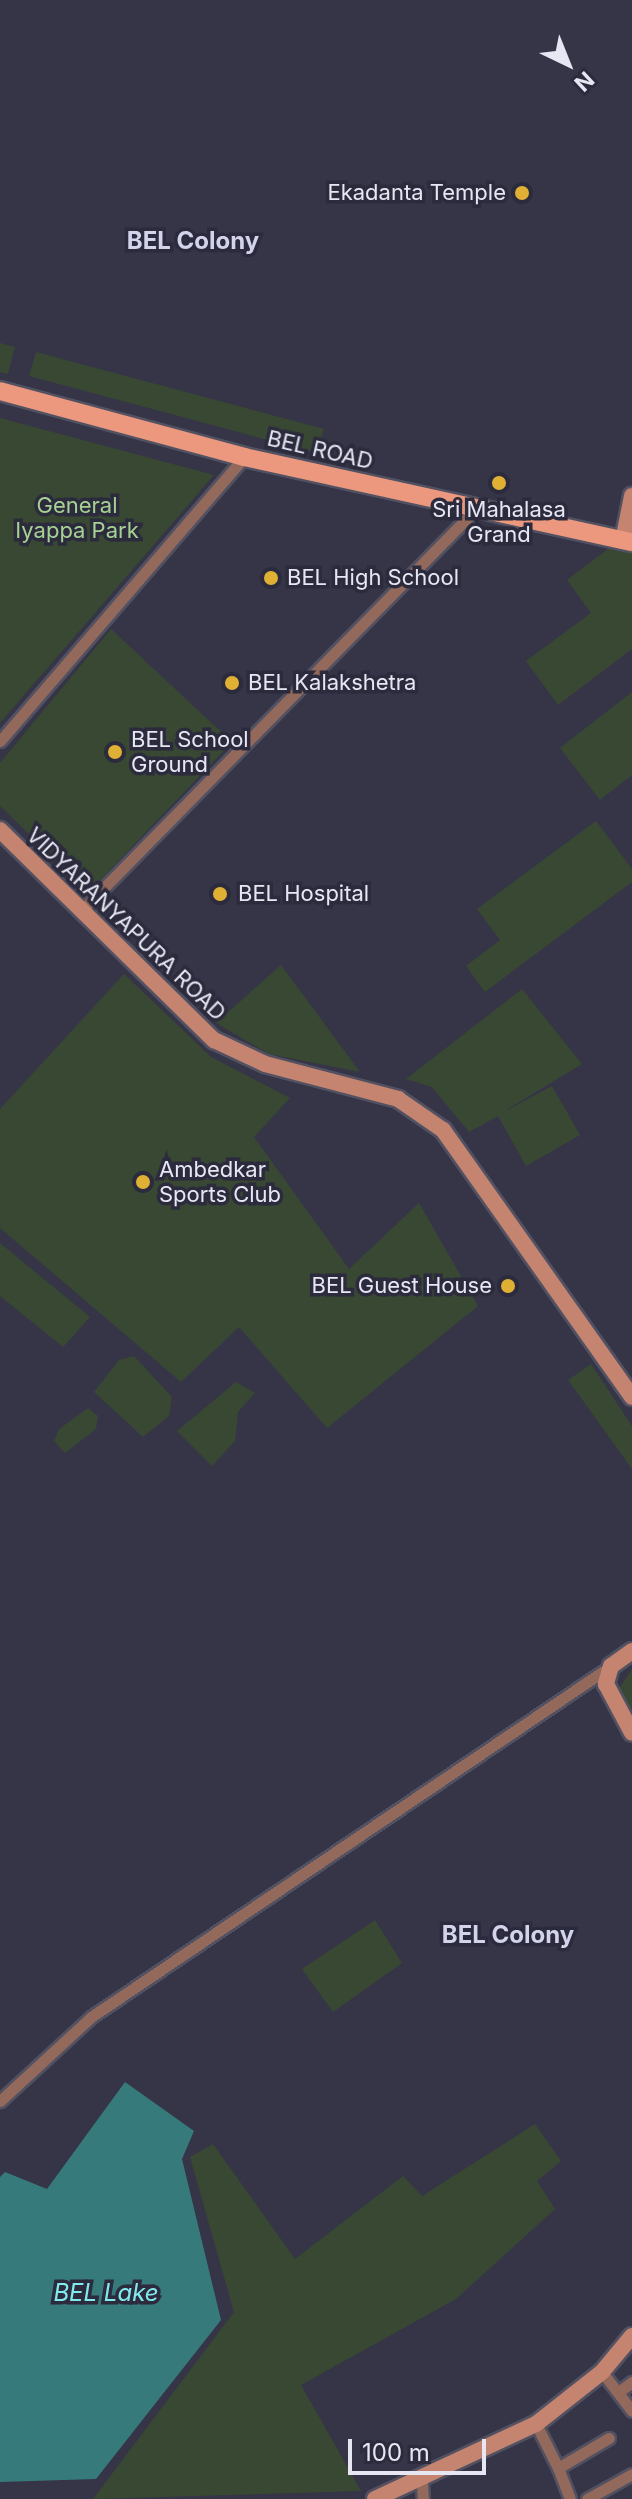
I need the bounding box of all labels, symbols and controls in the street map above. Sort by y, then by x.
north arrow [528,24,608,104]
text: N [569,66,599,97]
place label: Ekadanta Temple [327,180,506,206]
marker: Ekadanta Temple [513,184,531,202]
district label: BEL Colony [127,227,259,255]
street label: BEL ROAD [265,425,375,475]
marker: Sri Mahalasa Grand [490,474,508,492]
park label: General Iyappa Park [15,492,139,544]
place label: Sri Mahalasa Grand [432,496,566,548]
place label: BEL High School [287,565,459,591]
marker: BEL High School [262,569,280,587]
place label: BEL Kalakshetra [248,670,416,696]
marker: BEL Kalakshetra [223,674,241,692]
place label: BEL School Ground [131,726,249,778]
marker: BEL School Ground [106,743,124,761]
street label: VIDYARANYAPURA ROAD [21,822,231,1026]
place label: BEL Hospital [238,881,369,907]
marker: BEL Hospital [209,883,231,905]
place label: Ambedkar Sports Club [159,1156,281,1208]
marker: Ambedkar Sports Club [134,1173,152,1191]
place label: BEL Guest House [312,1273,492,1299]
marker: BEL Guest House [499,1277,517,1295]
district label: BEL Colony [442,1921,574,1949]
water label: BEL Lake [53,2279,159,2307]
scale bar [352,2423,490,2473]
text: 100 m [362,2438,430,2467]

